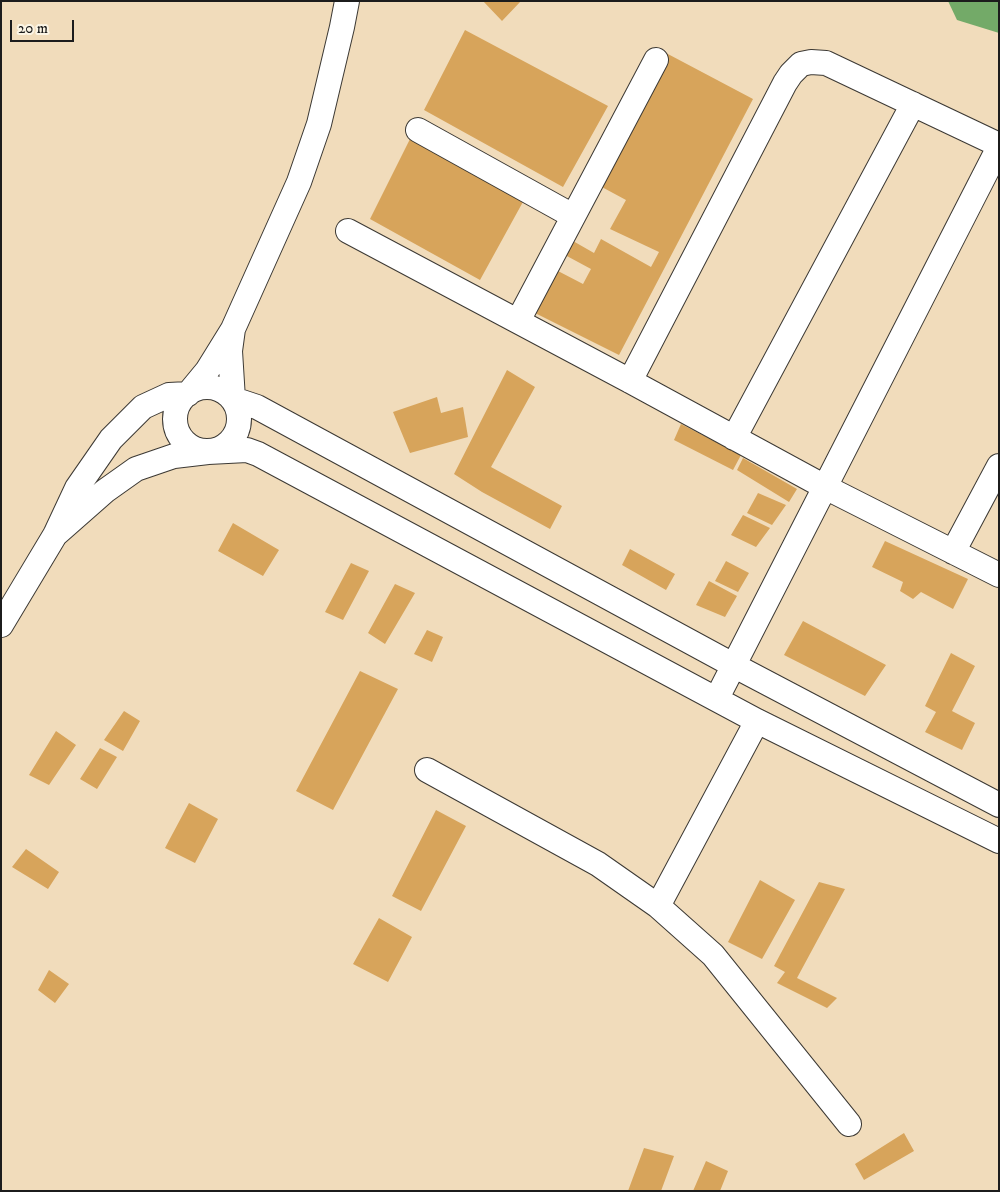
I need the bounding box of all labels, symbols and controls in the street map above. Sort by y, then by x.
scale bar [12,10,76,42]
text: 20 m [18,19,48,38]

